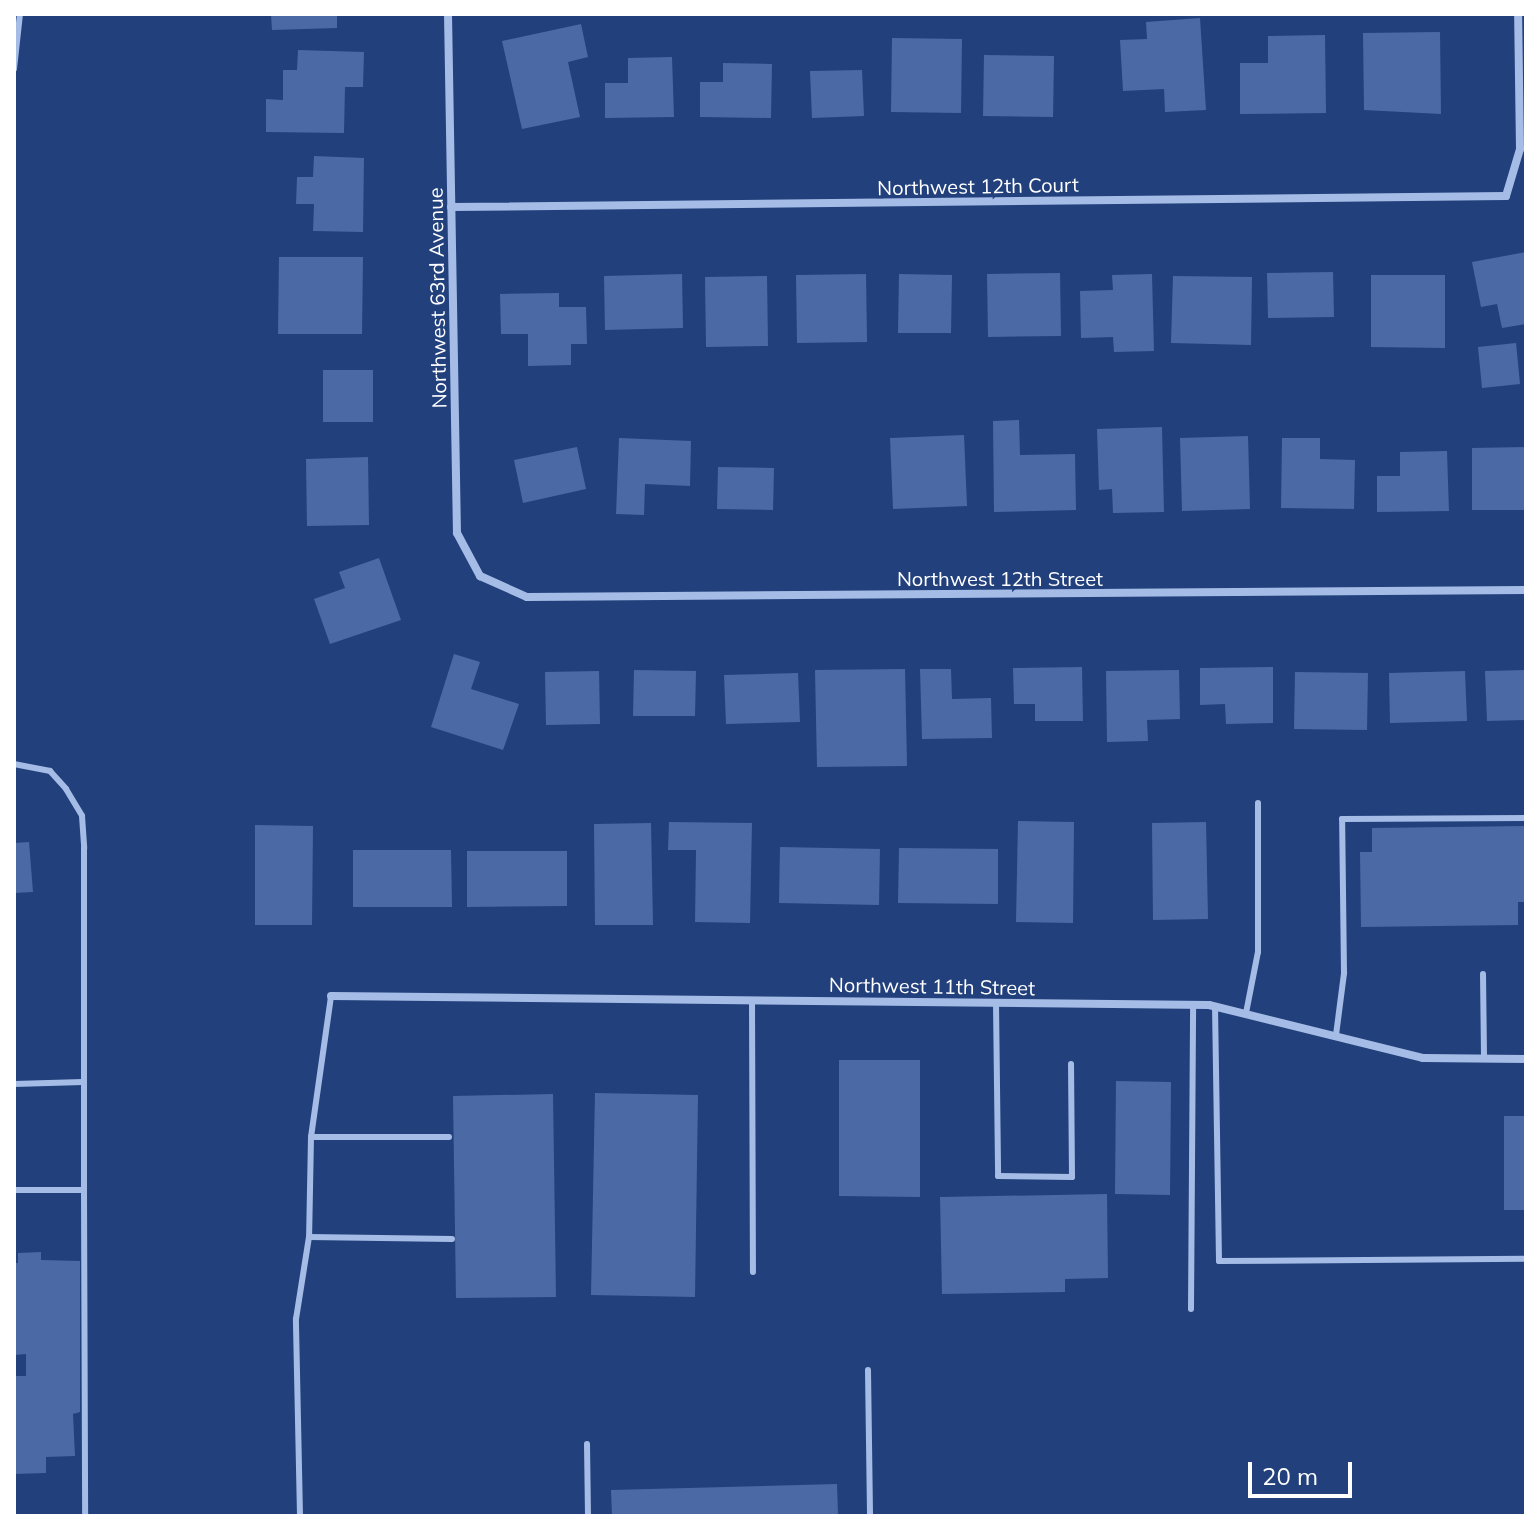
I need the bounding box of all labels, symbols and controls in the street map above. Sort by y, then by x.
street label: Northwest 12th Court [877,172,1079,200]
street label: Northwest 63rd Avenue [423,187,451,409]
street label: Northwest 12th Street [897,566,1103,590]
street label: Northwest 11th Street [829,972,1035,1000]
scale bar [1252,1446,1356,1496]
text: 20 m [1262,1461,1318,1491]

